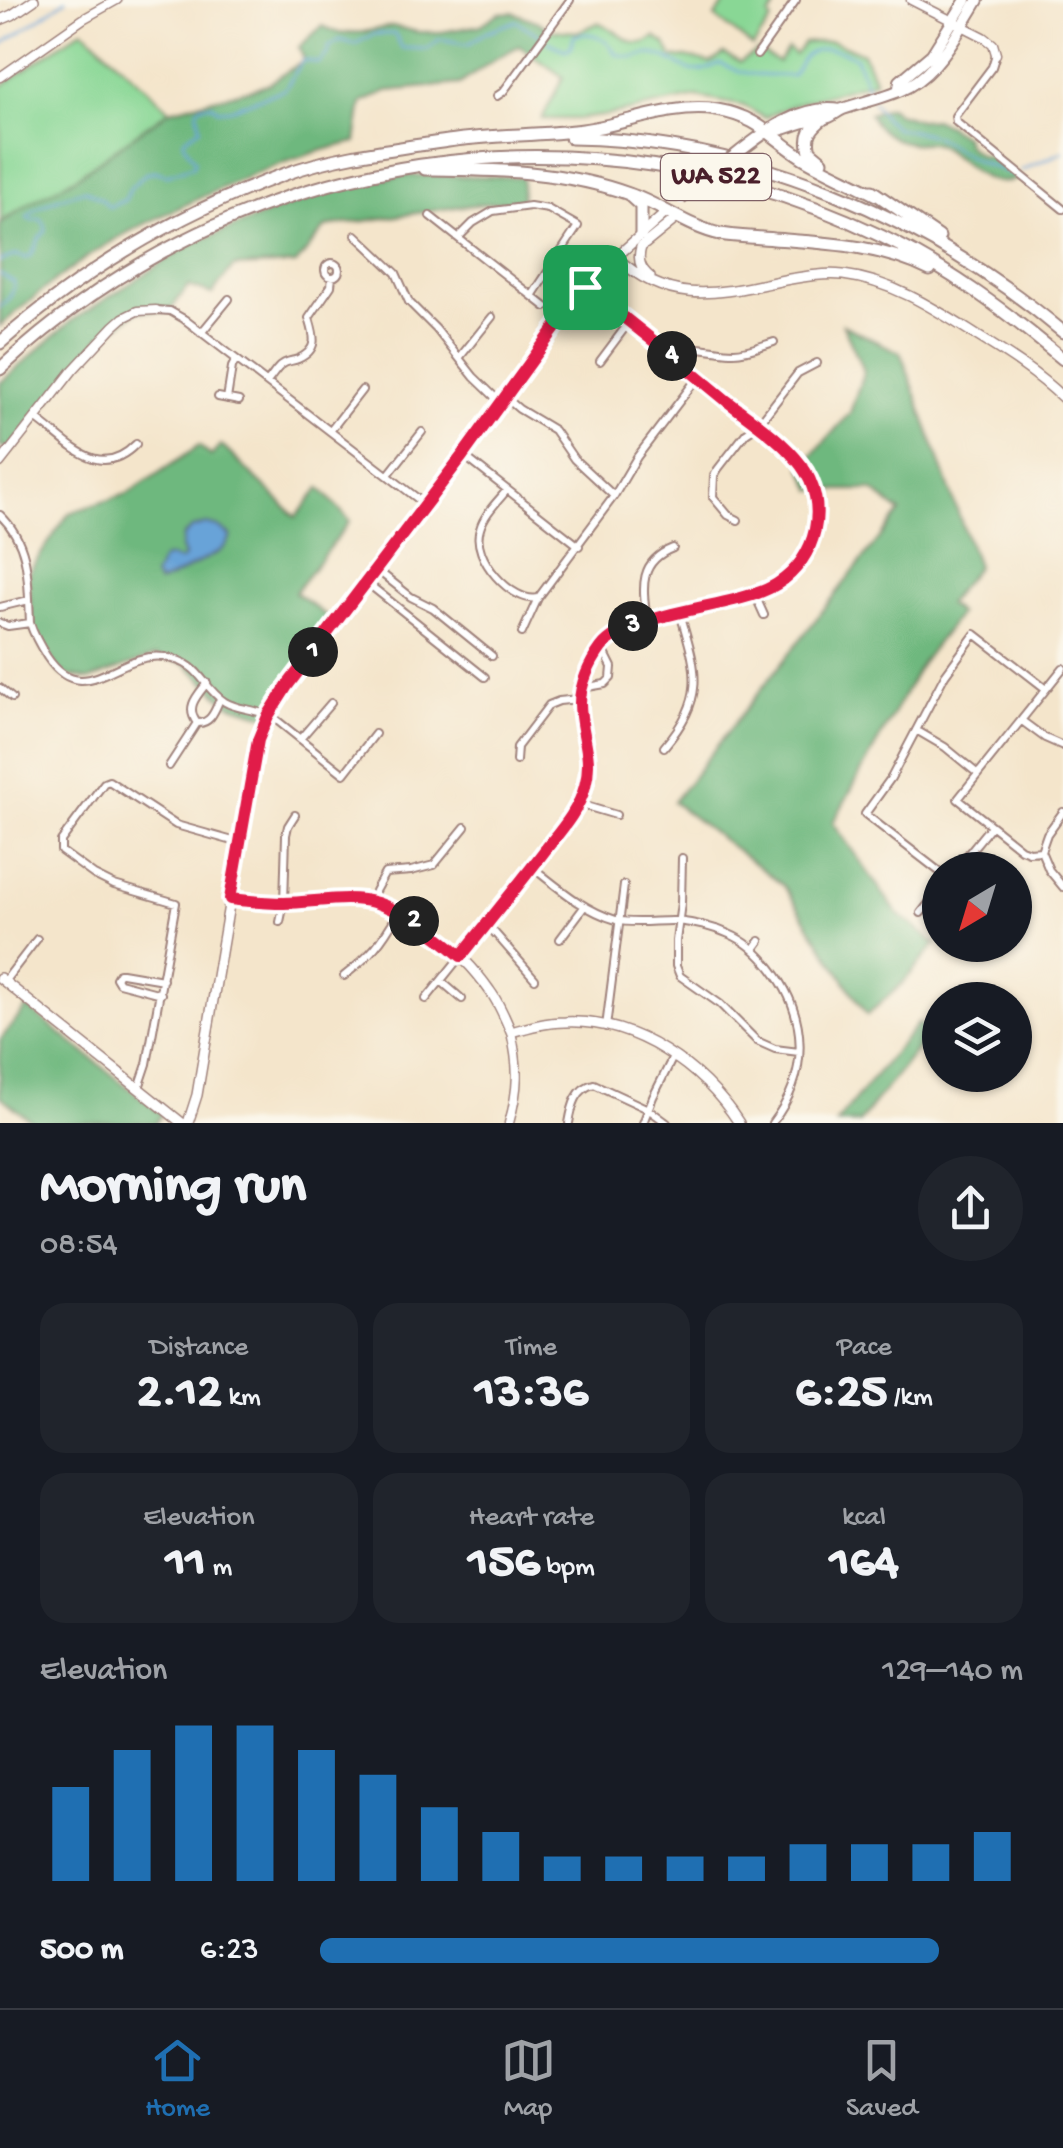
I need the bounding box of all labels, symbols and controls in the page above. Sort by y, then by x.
road number: WA 522 [661,154,771,200]
pin [543,245,628,330]
icon: arrive [558,260,613,315]
pin: 4 [647,331,697,381]
text: 4 [665,339,679,372]
pin: 3 [608,601,658,651]
text: 3 [626,609,640,642]
pin: 1 [288,627,338,677]
text: 1 [307,635,319,668]
north arrow [922,852,1032,962]
map controls [922,852,1032,1092]
pin: 2 [389,896,439,946]
text: 2 [407,904,421,937]
button: layers [922,982,1032,1092]
button: share [918,1156,1023,1261]
text: Morning run [40,1157,306,1221]
text: 08:54 [40,1227,118,1265]
text: Distance [149,1332,248,1365]
text: Time [506,1332,557,1365]
text: Pace [837,1332,892,1365]
text: 2.12 [137,1365,222,1424]
text: 13:36 [475,1365,588,1424]
text: 6:25 [795,1365,887,1424]
text: km [222,1382,261,1415]
text: /km [887,1382,933,1415]
text: Elevation [143,1502,254,1535]
text: Heart rate [469,1502,594,1535]
text: kcal [842,1502,886,1535]
text: 11 [165,1535,206,1594]
text: 156 [468,1535,540,1594]
text: 164 [830,1535,899,1594]
text: m [206,1552,232,1585]
text: bpm [540,1552,595,1585]
text: Elevation [40,1653,167,1691]
text: 129–140 m [882,1653,1023,1691]
text: 500 m [40,1932,123,1970]
text: 6:23 [200,1932,259,1970]
tab: Home [145,2033,210,2126]
tab: Map [501,2033,556,2126]
tab: Saved [846,2033,918,2126]

